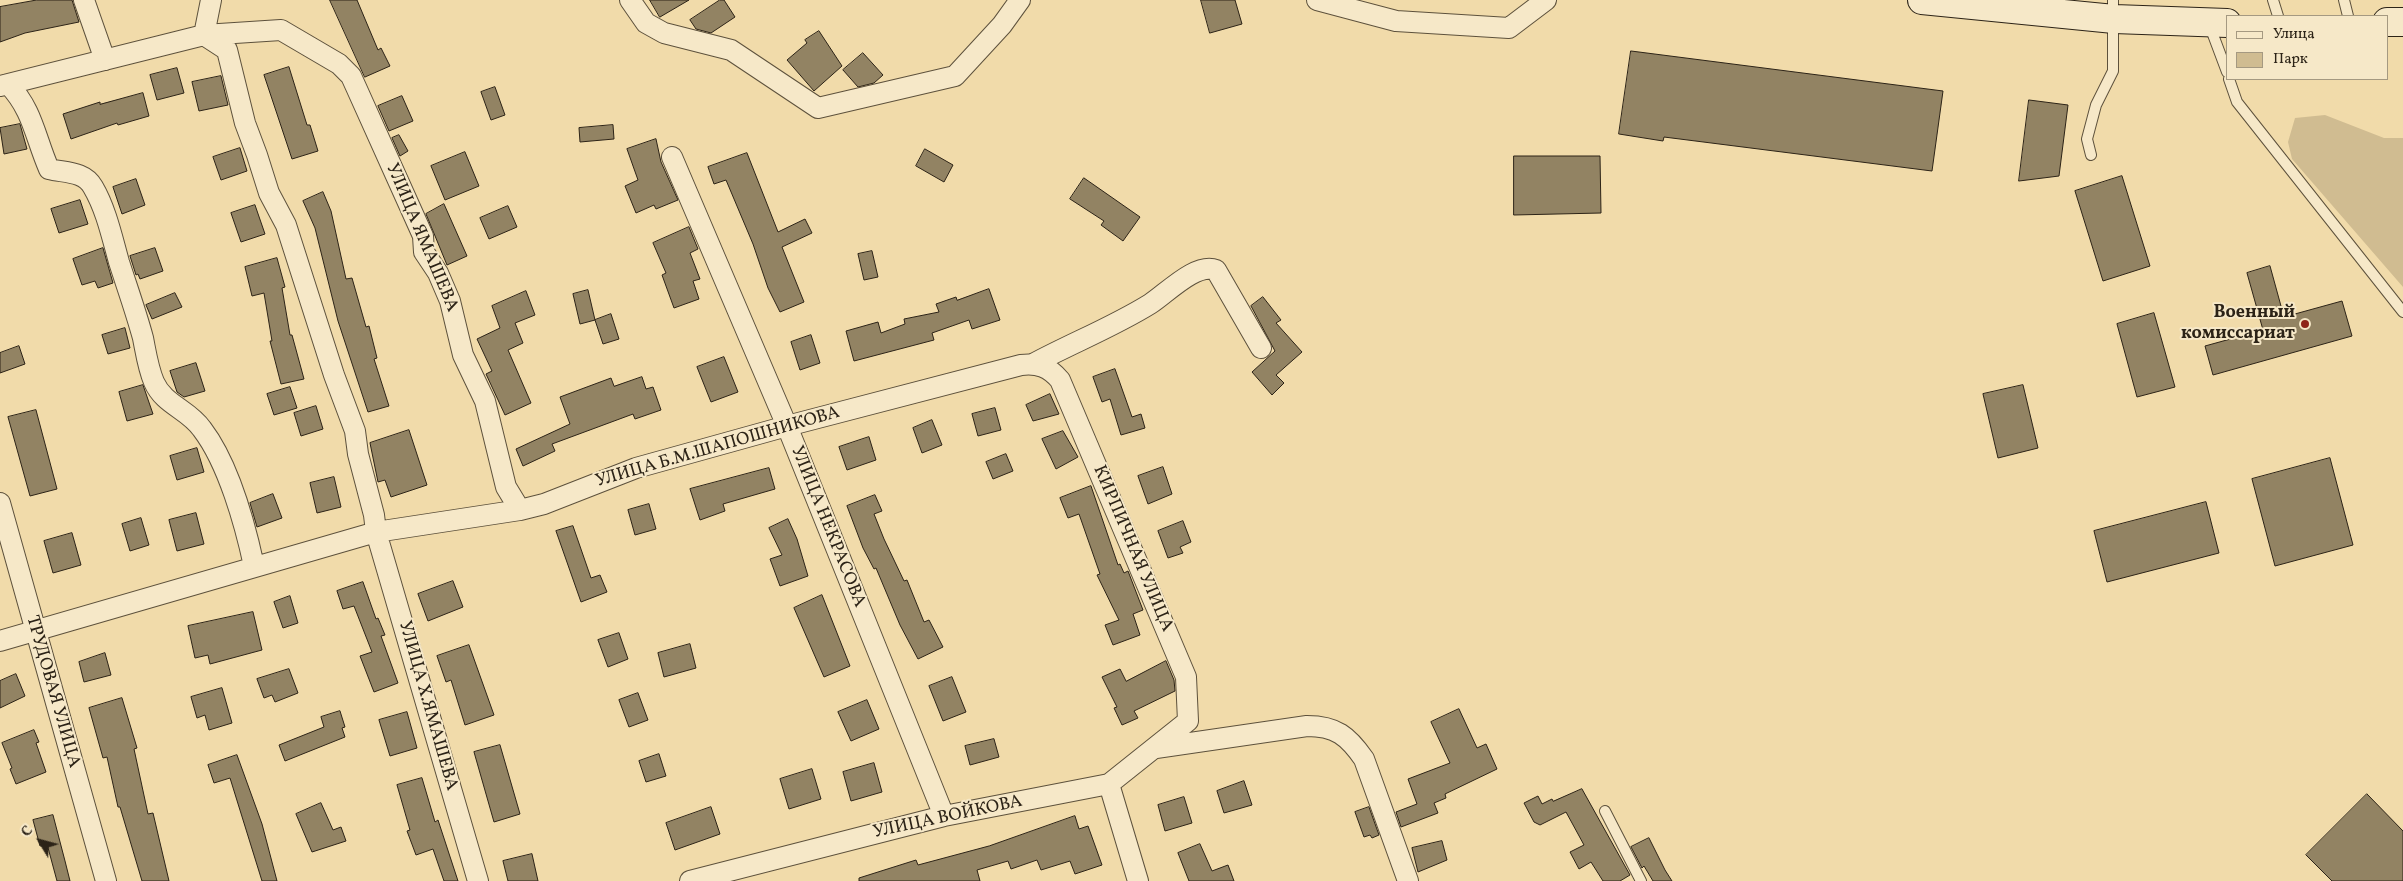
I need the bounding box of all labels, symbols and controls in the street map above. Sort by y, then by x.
legend [2226,15,2388,80]
text: Улица [2273,24,2315,45]
text: Парк [2273,49,2308,70]
street label: УЛИЦА ЯМАШЕВА [380,160,462,316]
place label: Военный комиссариат [2181,303,2295,346]
marker: Военный комиссариат [2299,318,2311,330]
street label: УЛИЦА Б.М.ШАПОШНИКОВА [593,403,843,493]
street label: УЛИЦА НЕКРАСОВА [785,443,869,611]
street label: КИРПИЧНАЯ УЛИЦА [1087,463,1177,635]
street label: ТРУДОВАЯ УЛИЦА [20,613,84,771]
street label: УЛИЦА Х.ЯМАШЕВА [392,619,462,793]
street label: УЛИЦА ВОЙКОВА [871,792,1025,844]
north arrow [15,816,65,866]
text: С [17,822,38,841]

